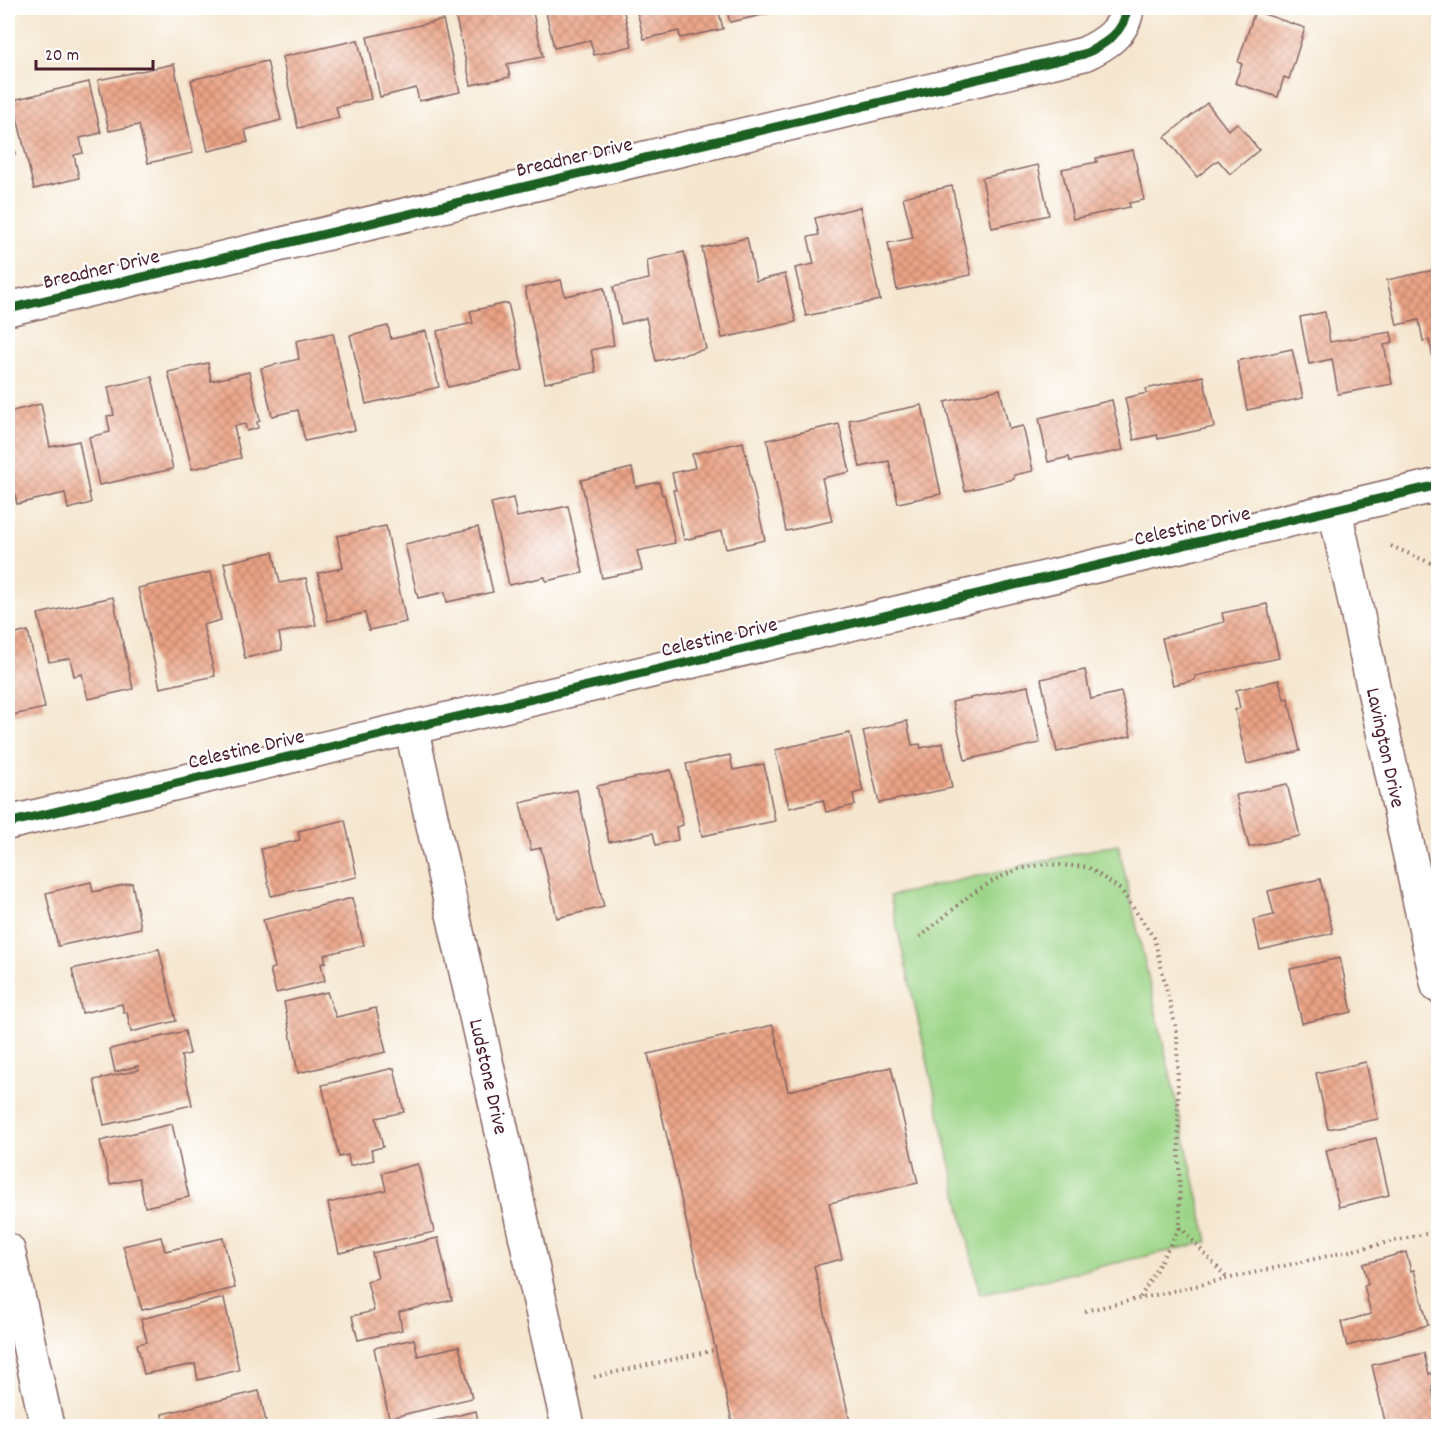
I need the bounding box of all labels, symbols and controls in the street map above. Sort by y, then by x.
scale bar [36,33,153,71]
text: 20 m [45,44,79,69]
street label: Breadner Drive [513,131,636,187]
street label: Breadner Drive [40,243,163,299]
street label: Celestine Drive [1132,500,1254,556]
street label: Celestine Drive [659,611,781,667]
street label: Lavington Drive [1356,685,1411,811]
street label: Celestine Drive [186,723,308,779]
street label: Ludstone Drive [459,1016,514,1138]

